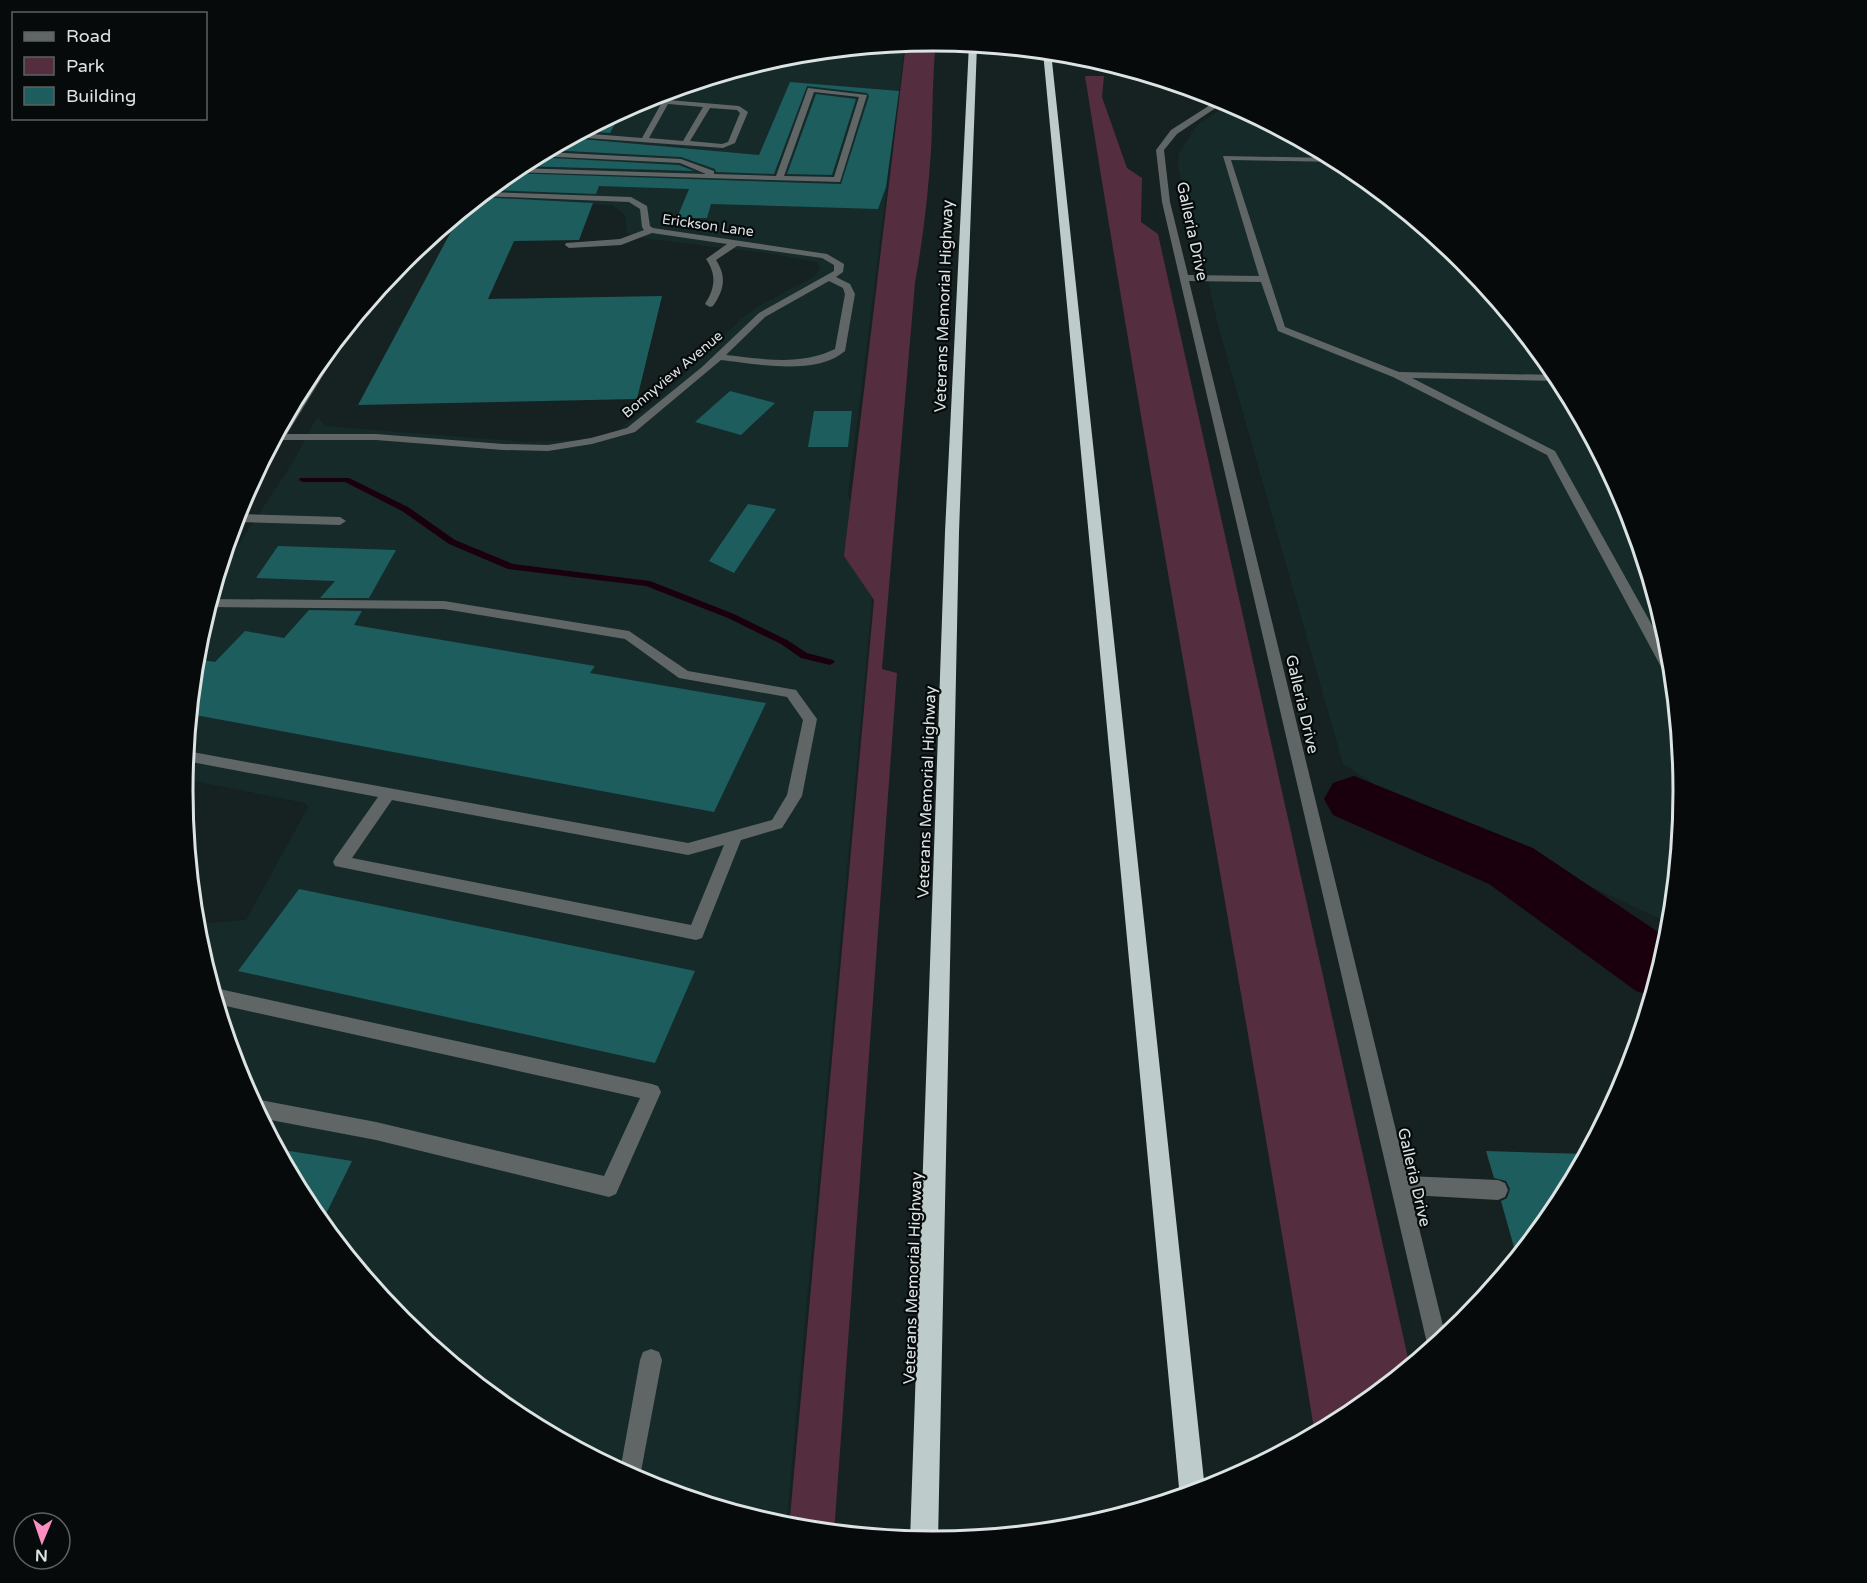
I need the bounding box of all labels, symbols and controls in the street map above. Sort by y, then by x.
legend [12,12,207,120]
text: Road [66,25,111,47]
text: Park [66,55,105,77]
text: Building [66,85,136,107]
street label: Galleria Drive [1172,180,1212,283]
street label: Veterans Memorial Highway [930,199,958,413]
street label: Erickson Lane [661,211,755,240]
street label: Bonnyview Avenue [619,327,726,421]
street label: Galleria Drive [1281,653,1323,756]
street label: Veterans Memorial Highway [913,685,941,899]
street label: Galleria Drive [1393,1126,1435,1229]
street label: Veterans Memorial Highway [899,1171,927,1385]
north arrow [12,1511,72,1571]
text: N [35,1545,48,1565]

